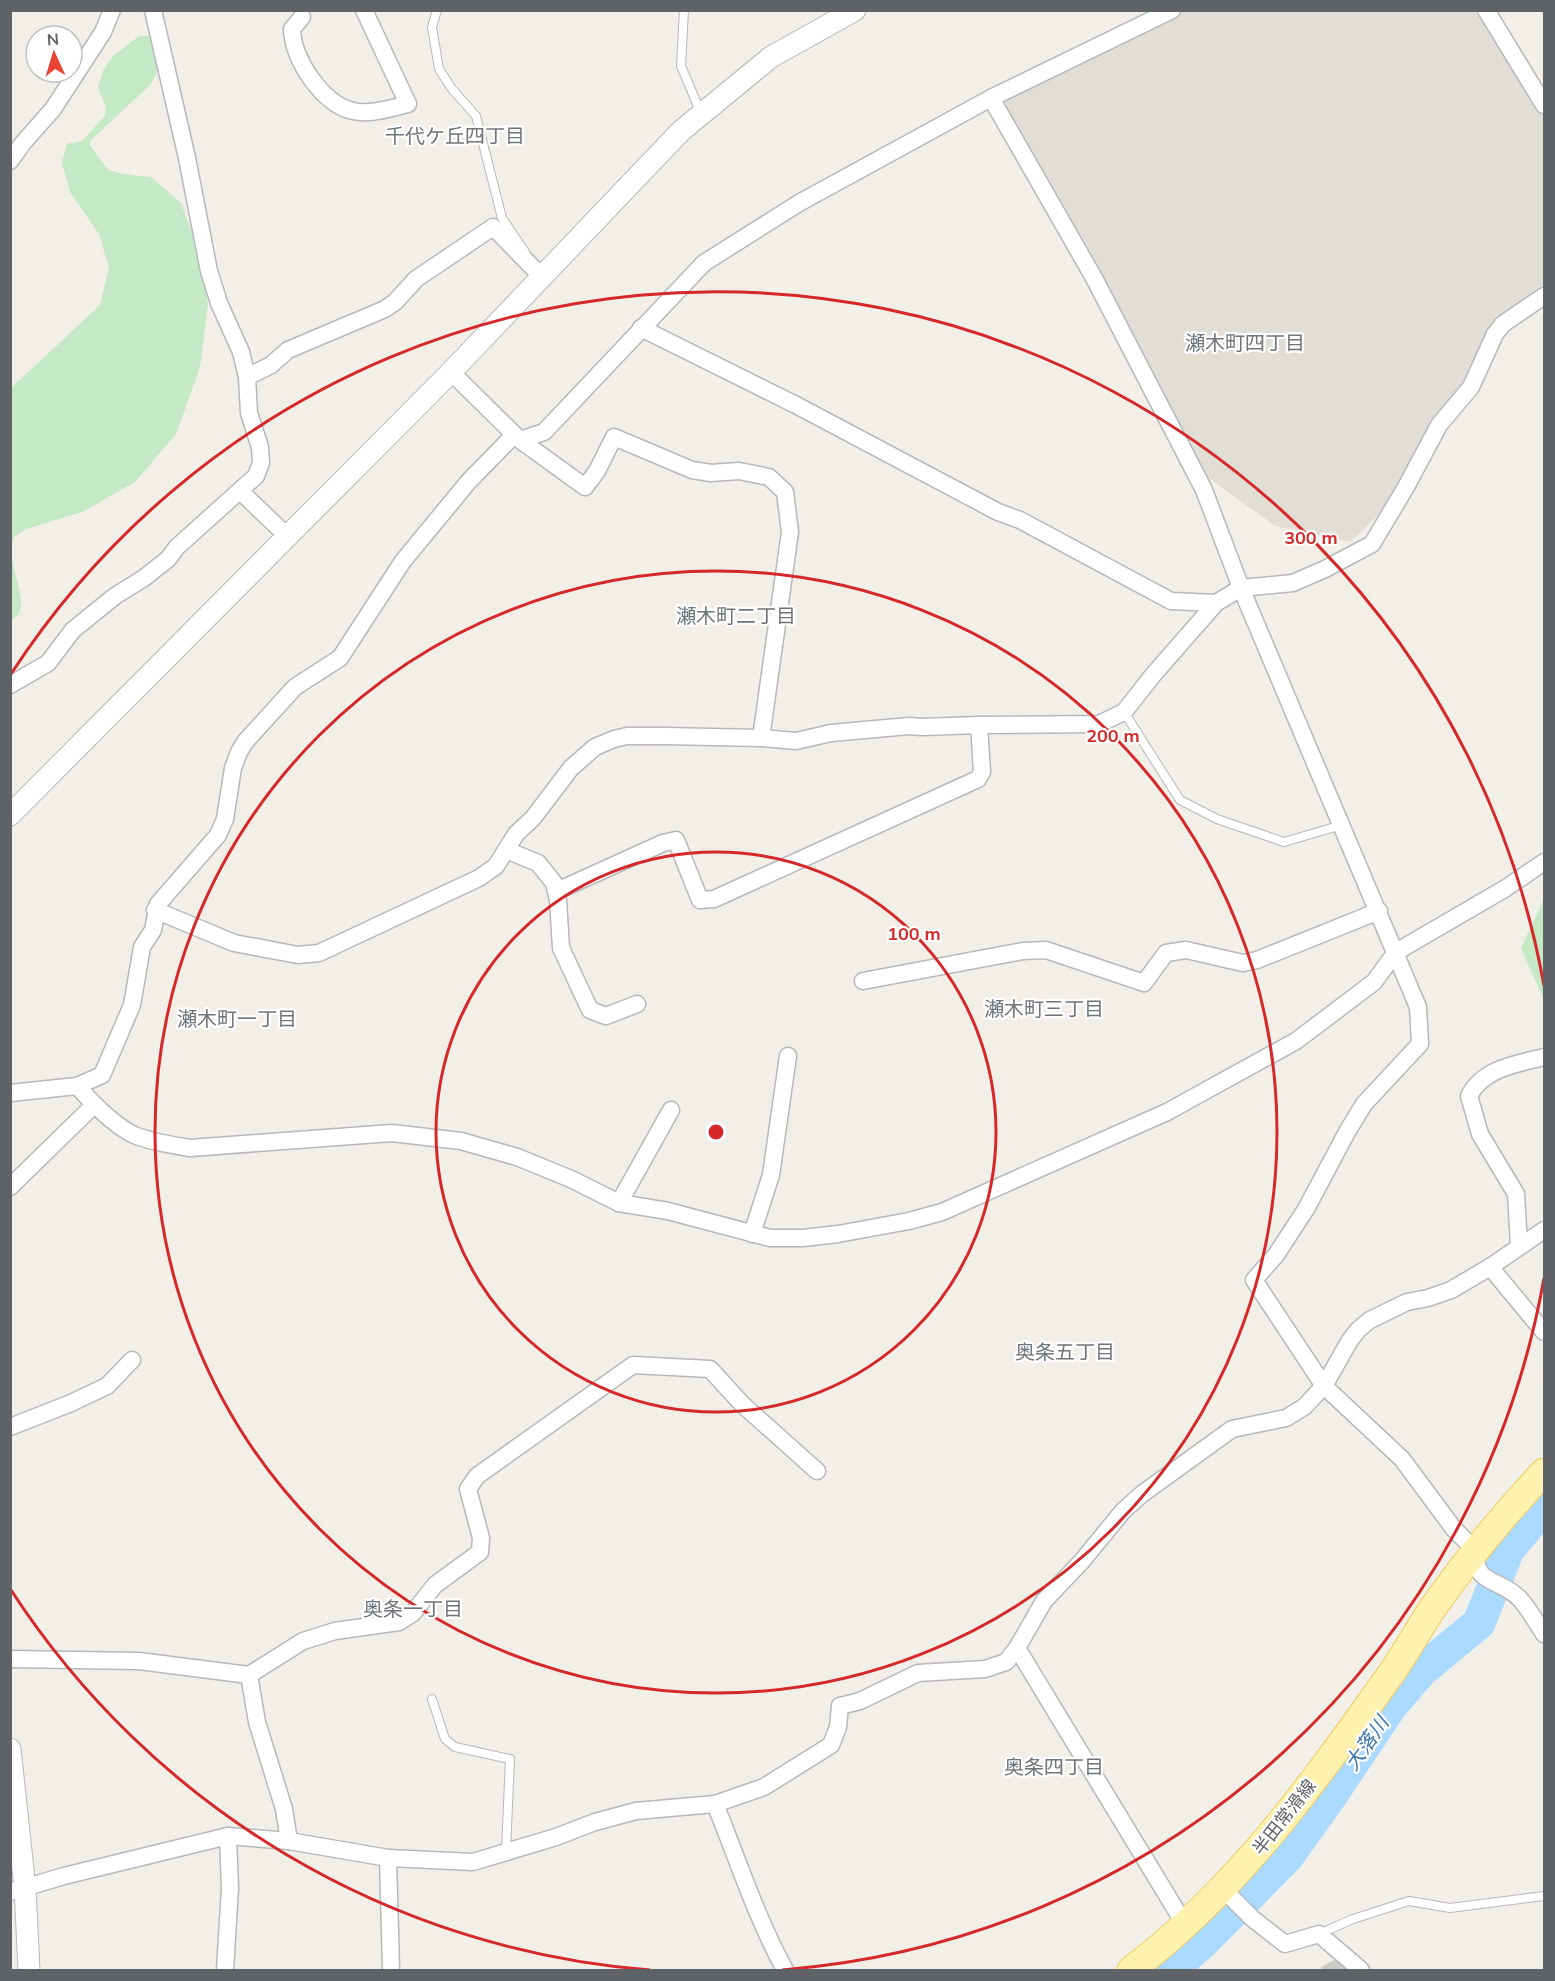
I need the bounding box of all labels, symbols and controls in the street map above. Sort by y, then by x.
north arrow [24,24,84,84]
text: N [46,29,60,49]
district label: 千代ケ丘四丁目 [385,123,525,148]
district label: 瀬木町四丁目 [1185,330,1305,355]
text: 300 m [1284,526,1338,549]
district label: 瀬木町二丁目 [676,603,796,628]
text: 200 m [1086,724,1140,747]
text: 100 m [887,922,941,945]
district label: 瀬木町三丁目 [984,996,1104,1021]
district label: 瀬木町一丁目 [177,1006,297,1031]
centre of rings [706,1122,726,1142]
district label: 奥条五丁目 [1015,1339,1115,1364]
district label: 奥条一丁目 [363,1596,463,1621]
water label: 大落川 [1339,1710,1395,1775]
district label: 奥条四丁目 [1004,1754,1104,1779]
street label: 半田常滑線 [1247,1774,1321,1860]

